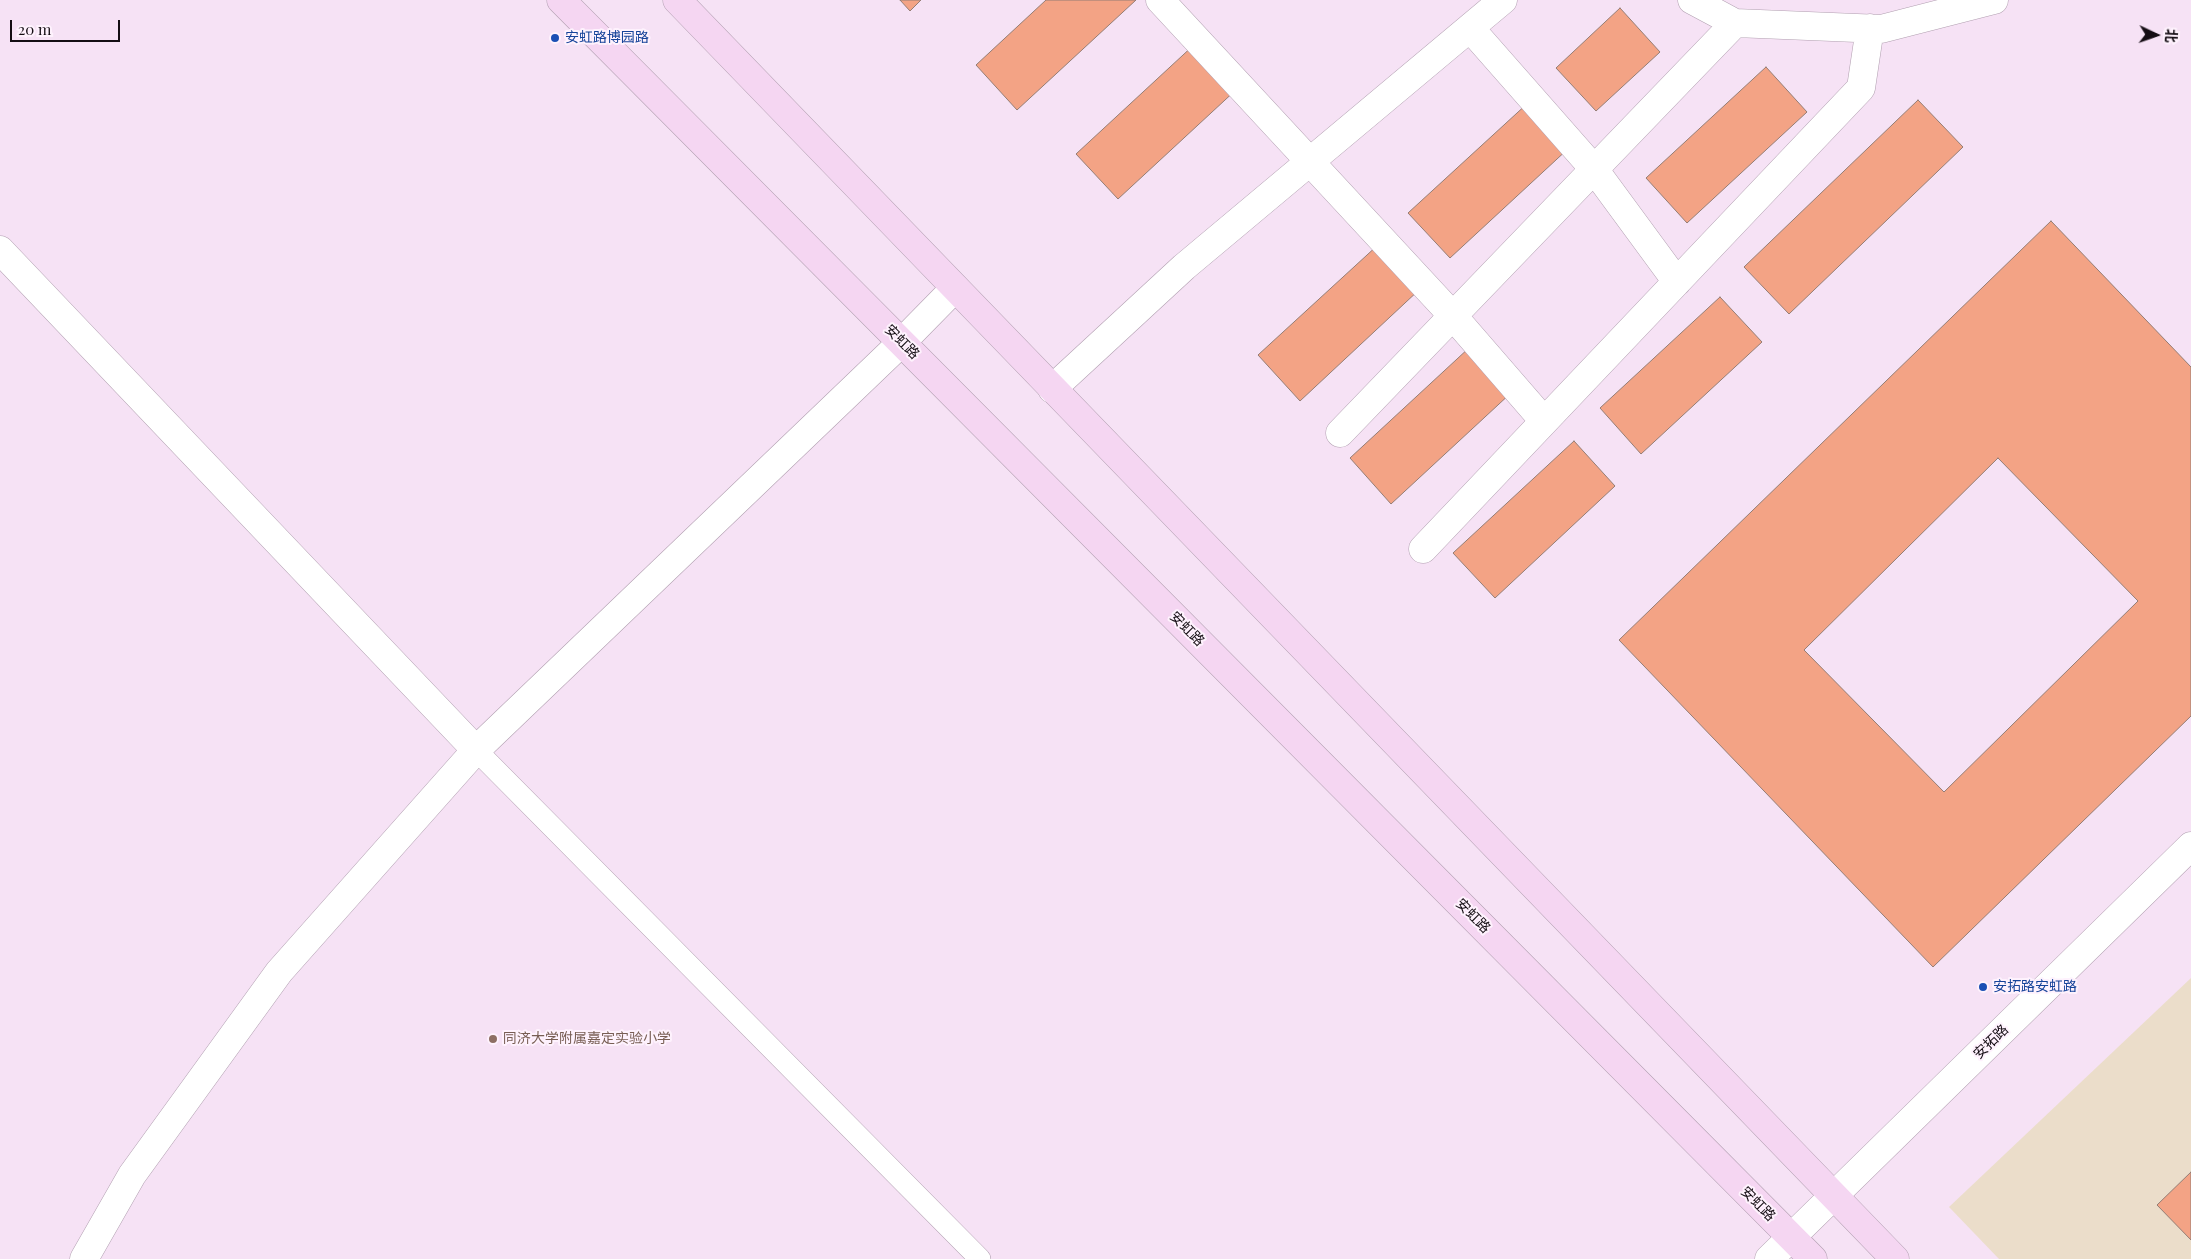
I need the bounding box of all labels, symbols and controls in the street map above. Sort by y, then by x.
scale bar [12,10,122,42]
north arrow [2131,10,2181,60]
text: 20 m [18,19,51,39]
text: 北 [2162,28,2181,43]
place label: 安虹路博园路 [565,30,649,46]
marker: 安虹路博园路 [549,32,561,44]
street label: 安虹路 [881,321,923,363]
street label: 安虹路 [1166,608,1208,650]
street label: 安虹路 [1452,895,1494,937]
place label: 安拓路安虹路 [1993,979,2077,995]
marker: 安拓路安虹路 [1977,981,1989,993]
street label: 安拓路 [1970,1021,2012,1063]
place label: 同济大学附属嘉定实验小学 [503,1031,671,1047]
marker: 同济大学附属嘉定实验小学 [487,1033,499,1045]
street label: 安虹路 [1737,1183,1779,1225]

